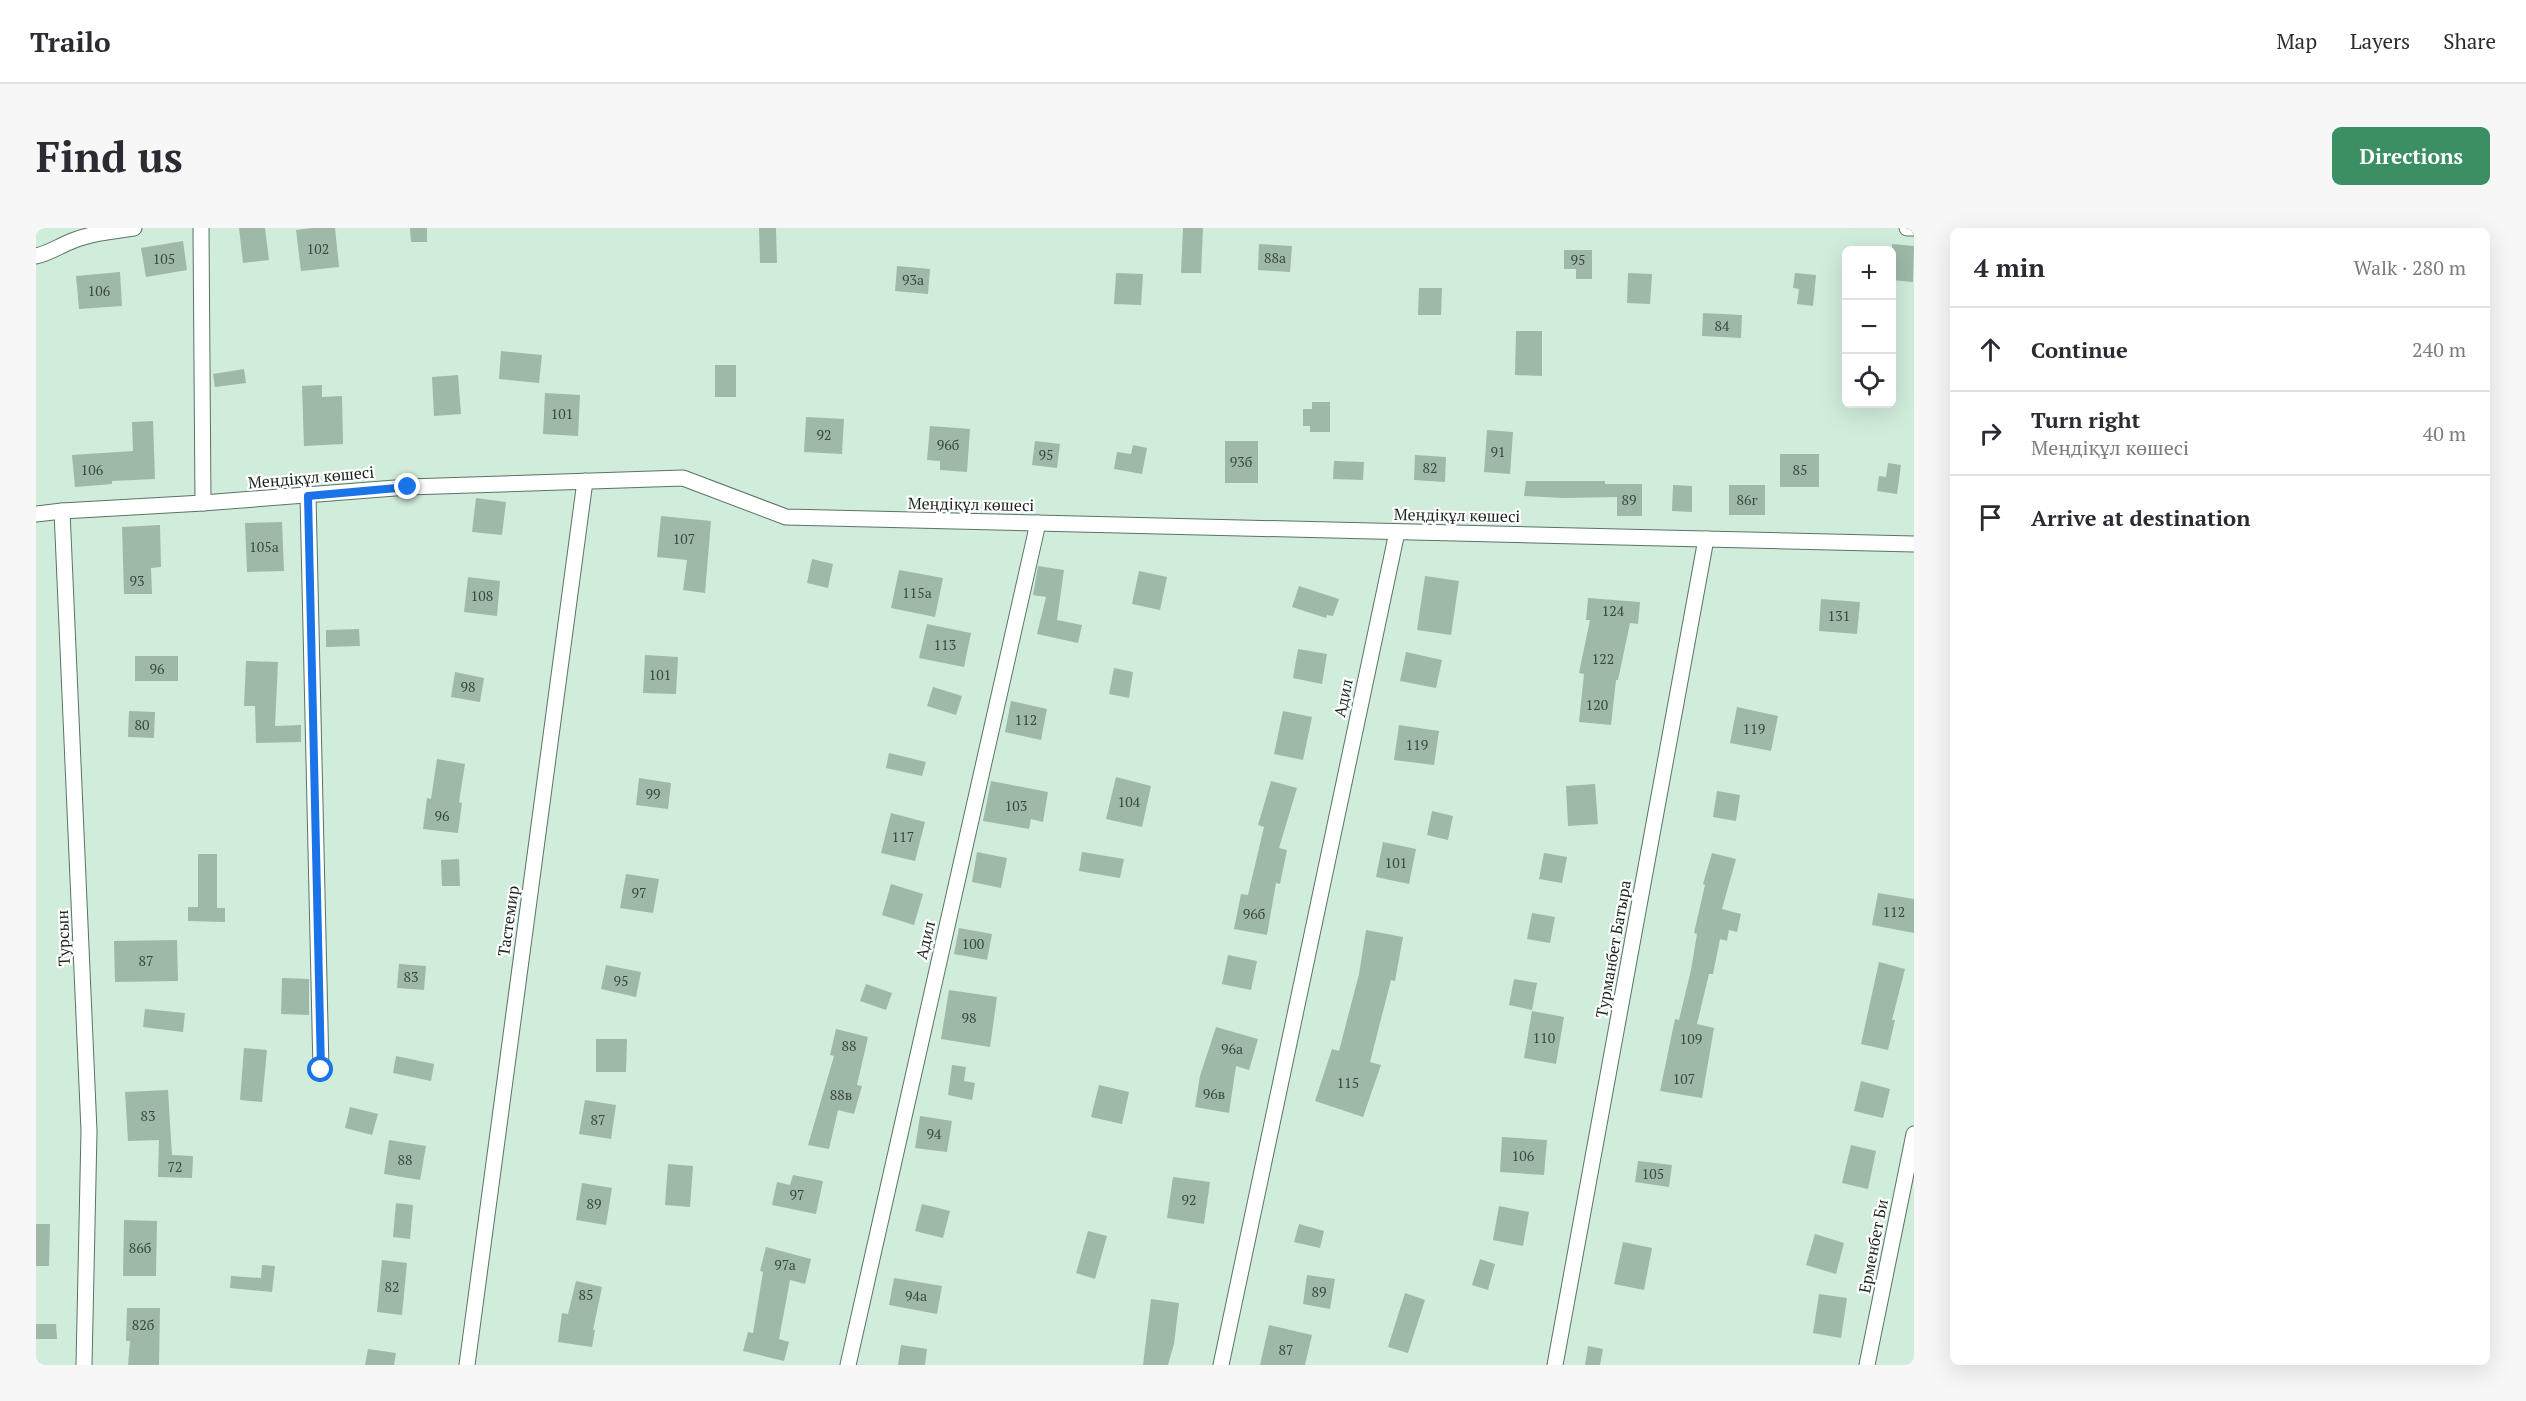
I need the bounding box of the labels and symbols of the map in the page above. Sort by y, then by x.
house number: 102 [307,239,329,258]
house number: 88а [1264,248,1286,267]
house number: 105 [153,249,175,268]
house number: 95 [1571,250,1585,269]
house number: 93а [902,270,924,289]
house number: 106 [88,281,111,300]
house number: 84 [1715,316,1730,335]
house number: 101 [551,404,573,423]
house number: 92 [817,425,831,444]
house number: 96б [937,435,959,454]
house number: 91 [1491,442,1505,461]
house number: 95 [1039,445,1053,464]
house number: 93б [1230,452,1252,471]
house number: 82 [1423,458,1437,477]
house number: 106 [81,460,104,479]
house number: 85 [1793,460,1807,479]
street label: Меңдіқұл көшесі [247,461,375,493]
route end [394,473,420,499]
house number: 89 [1622,490,1636,509]
house number: 86г [1737,490,1757,509]
street label: Меңдіқұл көшесі [908,492,1035,516]
street label: Меңдіқұл көшесі [1394,503,1521,527]
house number: 107 [673,529,695,548]
house number: 105а [249,537,279,556]
house number: 93 [130,571,144,590]
house number: 115а [902,583,932,602]
house number: 108 [471,586,493,605]
house number: 124 [1602,601,1625,620]
house number: 131 [1828,606,1850,625]
house number: 113 [934,635,956,654]
house number: 122 [1592,649,1614,668]
house number: 96 [150,659,165,678]
house number: 101 [649,665,671,684]
house number: 98 [461,677,475,696]
street label: Адил [1328,677,1358,719]
house number: 120 [1586,695,1608,714]
house number: 112 [1015,710,1037,729]
house number: 80 [135,715,149,734]
house number: 119 [1743,719,1765,738]
house number: 119 [1406,735,1428,754]
house number: 99 [646,784,660,803]
house number: 104 [1118,792,1141,811]
house number: 103 [1005,796,1027,815]
house number: 96 [435,806,450,825]
house number: 117 [892,827,914,846]
house number: 101 [1385,853,1407,872]
street label: Турманбет Батыра [1590,878,1636,1020]
house number: 97 [632,883,646,902]
street label: Тастемир [492,884,524,958]
house number: 112 [1883,902,1905,921]
house number: 96б [1243,904,1265,923]
street label: Турсын [51,909,75,966]
street label: Адил [910,918,940,961]
house number: 100 [962,934,984,953]
house number: 87 [139,951,153,970]
house number: 83 [404,967,418,986]
house number: 95 [614,971,628,990]
house number: 98 [962,1008,976,1027]
house number: 110 [1533,1028,1555,1047]
house number: 109 [1680,1029,1702,1048]
house number: 88 [842,1036,856,1055]
house number: 96а [1221,1039,1243,1058]
route start [307,1056,333,1082]
house number: 107 [1673,1069,1695,1088]
house number: 115 [1337,1073,1359,1092]
house number: 96в [1203,1084,1225,1103]
house number: 88в [830,1085,852,1104]
house number: 83 [141,1106,155,1125]
house number: 87 [591,1110,605,1129]
house number: 94 [927,1124,942,1143]
house number: 106 [1512,1146,1535,1165]
house number: 88 [398,1150,412,1169]
house number: 72 [168,1157,182,1176]
house number: 105 [1642,1164,1664,1183]
house number: 97 [790,1185,804,1204]
house number: 92 [1182,1190,1196,1209]
house number: 89 [587,1194,601,1213]
street label: Ерменбет Би [1853,1197,1893,1295]
house number: 86б [129,1238,151,1257]
house number: 97а [774,1255,796,1274]
house number: 82 [385,1277,399,1296]
house number: 89 [1312,1282,1326,1301]
house number: 85 [579,1285,593,1304]
house number: 94а [905,1286,927,1305]
house number: 82б [132,1315,154,1334]
house number: 87 [1279,1340,1293,1359]

